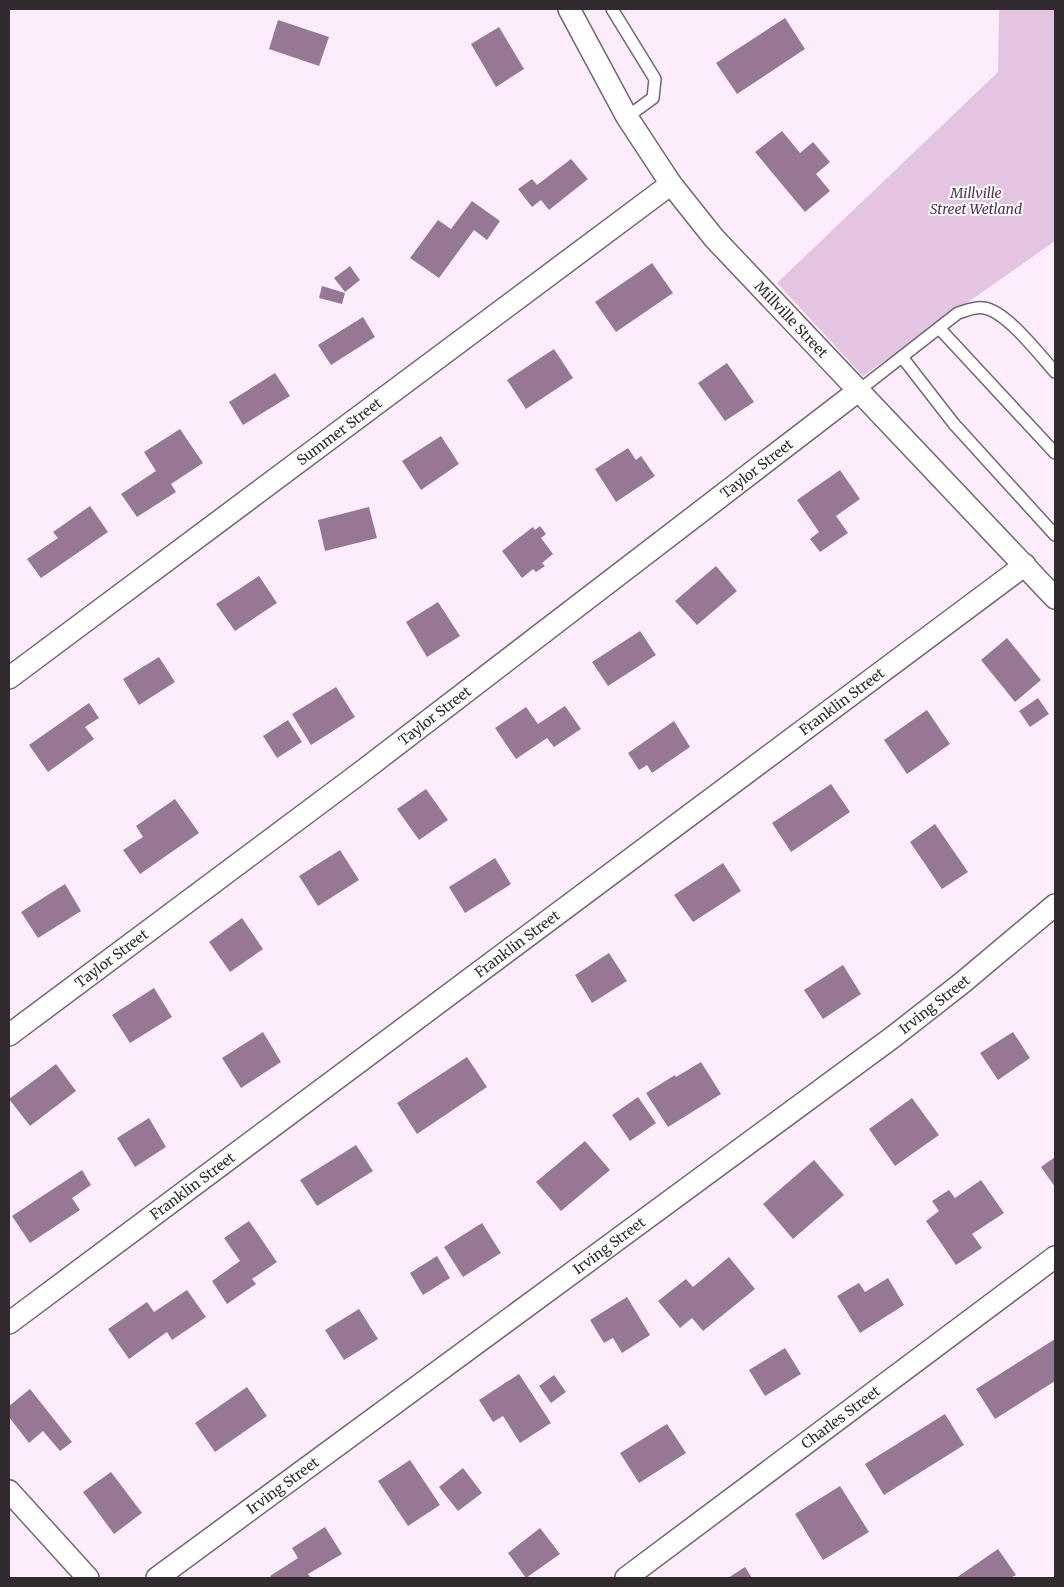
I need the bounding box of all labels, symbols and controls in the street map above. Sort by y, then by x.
park label: Millville Street Wetland [930,184,1022,218]
street label: Millville Street [751,277,832,362]
street label: Summer Street [293,394,386,469]
street label: Taylor Street [717,435,797,502]
street label: Franklin Street [796,664,888,739]
street label: Taylor Street [395,682,475,749]
street label: Franklin Street [471,906,564,981]
street label: Taylor Street [71,925,152,992]
street label: Irving Street [895,971,974,1038]
street label: Franklin Street [146,1148,239,1224]
street label: Irving Street [569,1213,649,1278]
street label: Charles Street [798,1382,884,1453]
street label: Irving Street [243,1453,323,1518]

